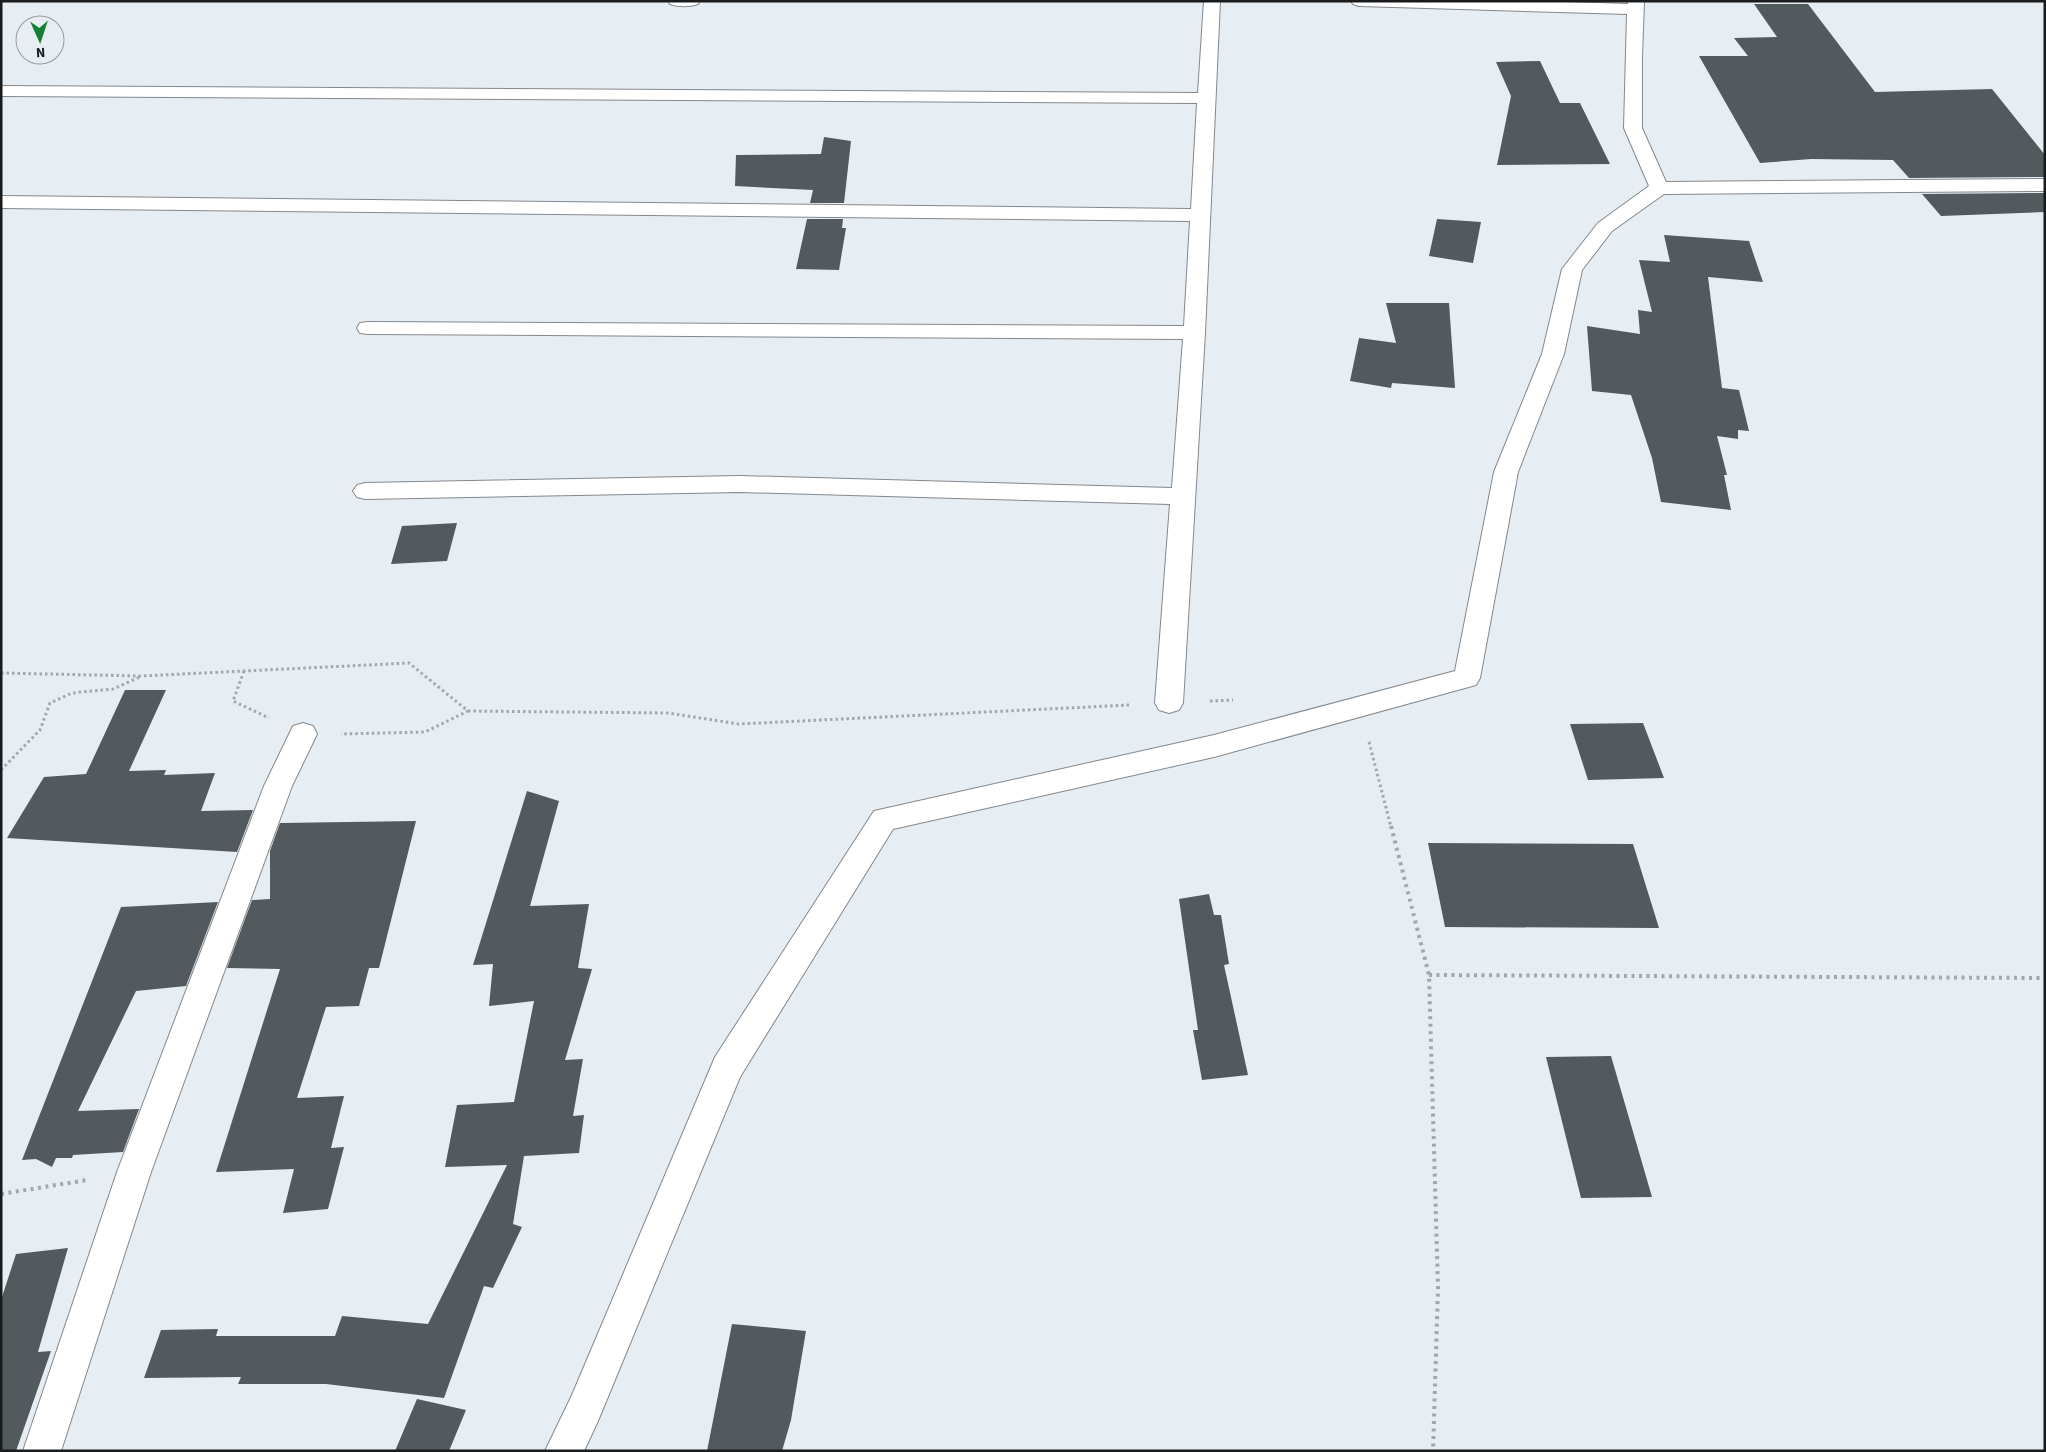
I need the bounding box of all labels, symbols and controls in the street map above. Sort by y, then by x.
north arrow [15,15,65,65]
text: N [35,42,46,62]

